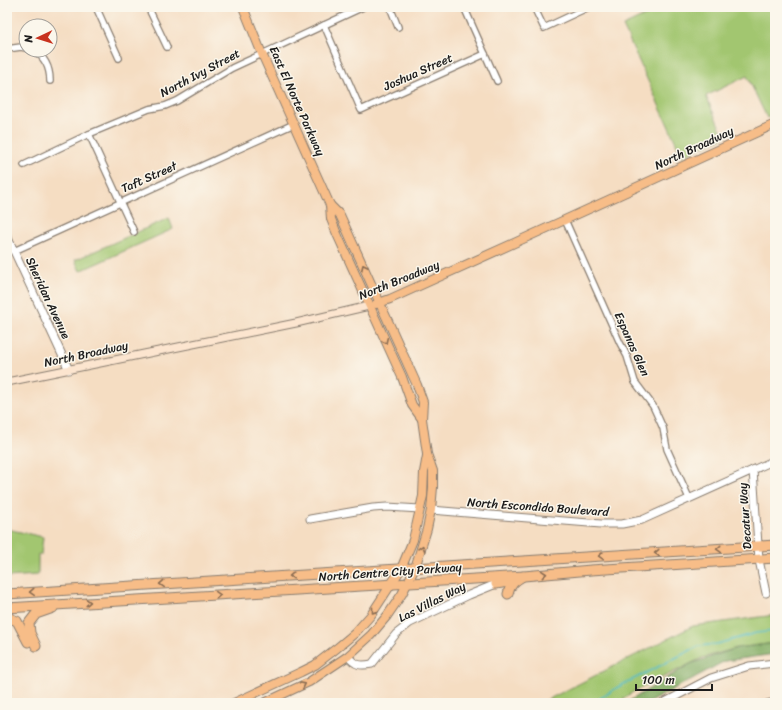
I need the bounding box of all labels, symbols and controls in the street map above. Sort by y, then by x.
north arrow [18,18,58,58]
text: N [19,34,38,44]
street label: East El Norte Parkway [263,42,331,160]
street label: North Ivy Street [156,43,244,103]
street label: Joshua Street [379,47,456,98]
street label: North Broadway [651,120,738,176]
street label: Taft Street [117,154,182,199]
street label: Sheridan Avenue [19,253,77,343]
street label: North Broadway [355,253,444,306]
one-way arrow [361,263,369,271]
street label: Espanas Glen [608,308,656,380]
street label: North Broadway [42,334,131,374]
one-way arrow [380,337,388,345]
street label: Decatur Way [732,481,758,550]
street label: North Escondido Boulevard [466,491,610,523]
one-way arrow [417,544,426,551]
one-way arrow [716,544,722,553]
one-way arrow [654,548,660,557]
one-way arrow [598,552,604,561]
street label: North Centre City Parkway [318,556,463,588]
one-way arrow [541,569,547,578]
one-way arrow [289,571,295,580]
street label: Las Villas Way [394,575,470,629]
one-way arrow [159,579,165,588]
one-way arrow [29,588,35,597]
one-way arrow [215,590,221,599]
one-way arrow [85,598,91,607]
one-way arrow [372,606,379,613]
scale bar [636,666,712,692]
text: 100 m [642,669,675,691]
one-way arrow [299,682,307,690]

